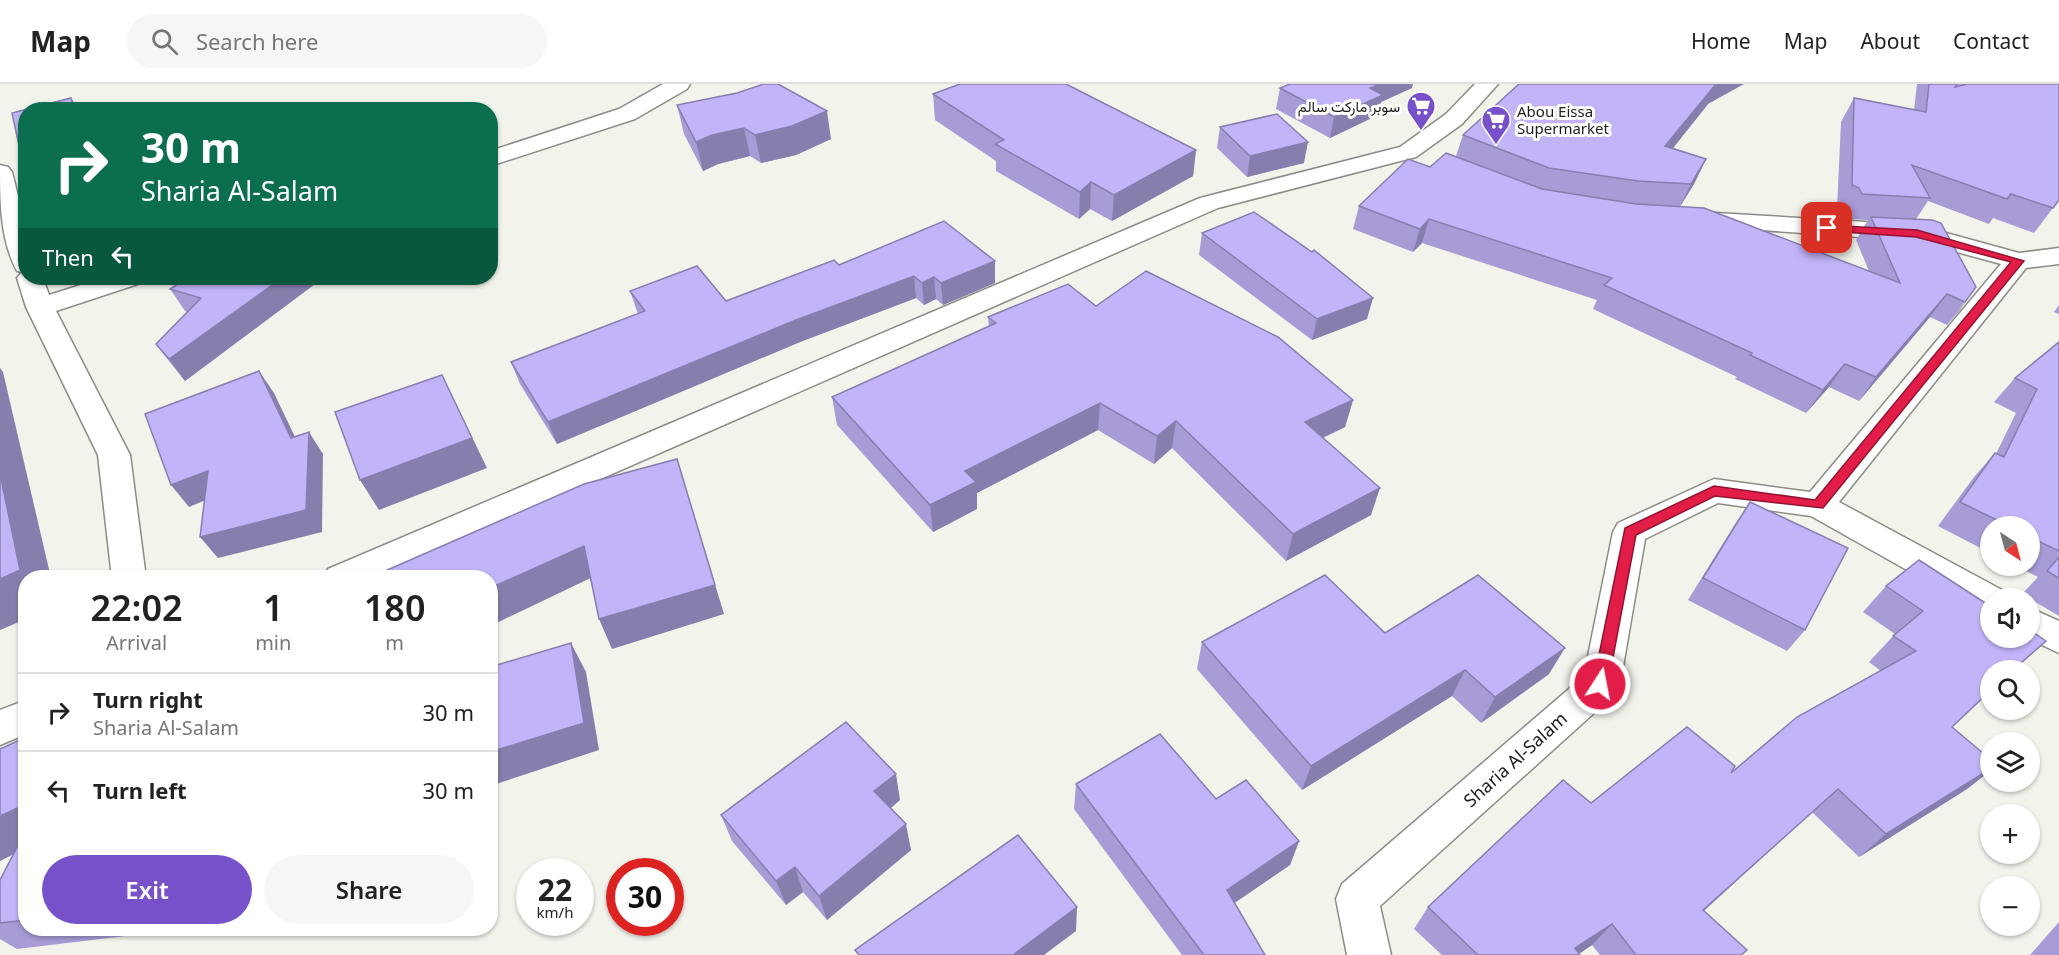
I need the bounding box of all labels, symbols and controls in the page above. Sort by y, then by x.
search box [127,14,547,68]
text: Map [30,22,91,60]
icon: search [148,25,181,58]
text: Search here [196,26,318,56]
text: Home [1691,27,1751,55]
text: Map [1784,27,1827,55]
text: About [1860,27,1920,55]
text: Contact [1953,27,2029,55]
supermarket icon: سوبر ماركت سالم [1405,90,1437,132]
place label: سوبر ماركت سالم [1298,96,1400,117]
place label: Abou Eissa Supermarket [1517,101,1609,138]
supermarket icon: Abou Eissa Supermarket [1480,104,1512,146]
text: 30 m [141,118,241,175]
icon: right [42,126,120,204]
text: Sharia Al-Salam [141,172,338,209]
pin [1801,202,1852,253]
icon: arrive [1810,211,1843,244]
icon: left [106,240,139,273]
text: Then [42,242,94,272]
north arrow [1980,516,2040,576]
map controls [1980,516,2040,936]
text: 22:02 [90,583,183,632]
text: 1 [263,583,284,632]
text: 180 [364,583,426,632]
button: sound [1980,588,2040,648]
text: Arrival [106,629,167,656]
text: min [255,629,291,656]
text: m [385,629,404,656]
position arrow [1568,652,1632,716]
button: search [1980,660,2040,720]
text: Turn right [93,684,203,714]
icon: right [42,696,75,729]
text: 30 m [423,697,474,727]
street label: Sharia Al-Salam [1458,706,1572,812]
text: Sharia Al-Salam [93,714,239,741]
button: layers [1980,732,2040,792]
icon: left [42,774,75,807]
text: Turn left [93,775,187,805]
text: 30 m [423,775,474,805]
button: + [1980,804,2040,864]
button: Exit [42,855,252,924]
button: Share [264,855,474,924]
speed limit sign: 30 [606,858,684,936]
text: 22 [538,869,572,910]
button: − [1980,876,2040,936]
text: km/h [537,902,573,922]

